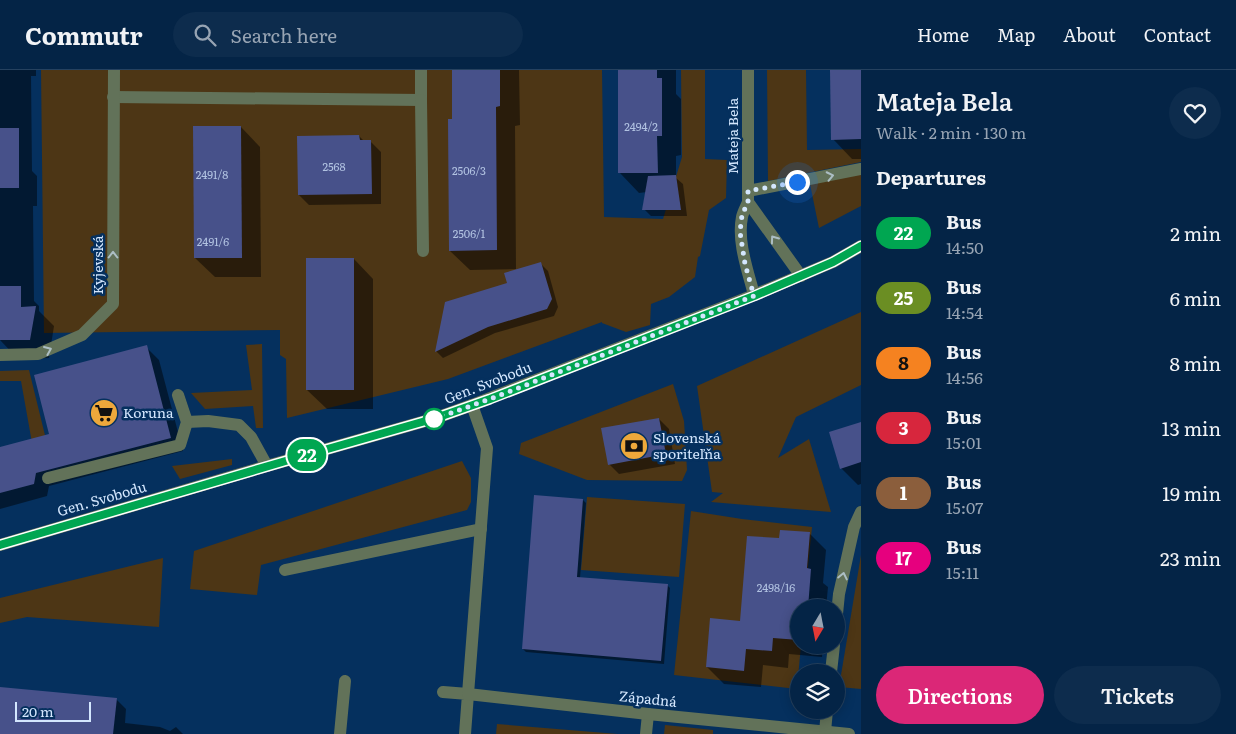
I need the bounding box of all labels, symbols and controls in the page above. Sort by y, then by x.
search box [173,12,523,57]
text: Commutr [25,17,143,52]
icon: search [191,21,219,49]
text: Search here [231,21,337,49]
text: Home [917,21,969,48]
text: Map [997,21,1035,48]
text: About [1063,21,1116,48]
text: Contact [1144,21,1211,48]
text: Mateja Bela [876,83,1012,118]
button: heart [1169,87,1221,139]
street label: Mateja Bela [722,97,742,174]
house number: 2494/2 [624,118,658,134]
text: Walk · 2 min · 130 m [876,120,1026,144]
house number: 2568 [322,158,346,174]
house number: 2506/3 [452,162,486,178]
text: Departures [876,163,986,191]
house number: 2491/8 [196,166,228,182]
your location [785,170,810,195]
one-way arrow [826,171,835,181]
text: Bus [946,207,981,235]
text: 22 [894,219,913,246]
text: 2 min [1170,219,1221,247]
house number: 2506/1 [453,225,486,241]
house number: 2491/6 [197,233,229,249]
street label: Kyjevská [87,235,107,295]
one-way arrow [771,235,780,245]
text: 14:50 [946,235,983,259]
one-way arrow [108,251,118,258]
text: Bus [946,272,981,300]
text: 25 [894,284,913,311]
text: 6 min [1170,284,1221,312]
text: 14:54 [946,300,983,324]
text: Bus [946,337,981,365]
one-way arrow [43,345,52,356]
text: 8 [898,349,909,376]
text: 8 min [1169,349,1221,377]
street label: Gen. Svobodu [441,356,534,408]
text: 14:56 [946,365,983,389]
supermarket icon: Koruna [89,398,119,428]
place label: Koruna [123,402,174,422]
text: Bus [946,402,981,430]
unlabelled marker [423,408,445,430]
text: 3 [898,414,909,441]
text: 13 min [1162,414,1221,442]
place label: Slovenská sporiteľňa [653,427,721,463]
text: 15:01 [946,430,982,454]
bank icon: Slovenská sporiteľňa [619,431,649,461]
line badge: 22 [284,439,330,471]
text: 22 [297,441,317,468]
text: Bus [946,467,981,495]
street label: Gen. Svobodu [55,476,149,520]
text: 1 [900,479,907,506]
text: 19 min [1162,479,1221,507]
text: 15:07 [946,495,983,519]
text: Bus [946,532,981,560]
text: 17 [895,544,912,571]
text: 23 min [1160,544,1221,572]
text: 15:11 [946,560,979,584]
one-way arrow [837,572,848,581]
house number: 2498/16 [757,579,795,595]
north arrow [790,599,845,654]
map controls [790,599,845,719]
button: layers [790,664,845,719]
button: Directions [876,666,1044,724]
button: Tickets [1054,666,1221,724]
street label: Západná [618,685,678,711]
scale bar [15,699,91,722]
text: 20 m [22,701,54,721]

